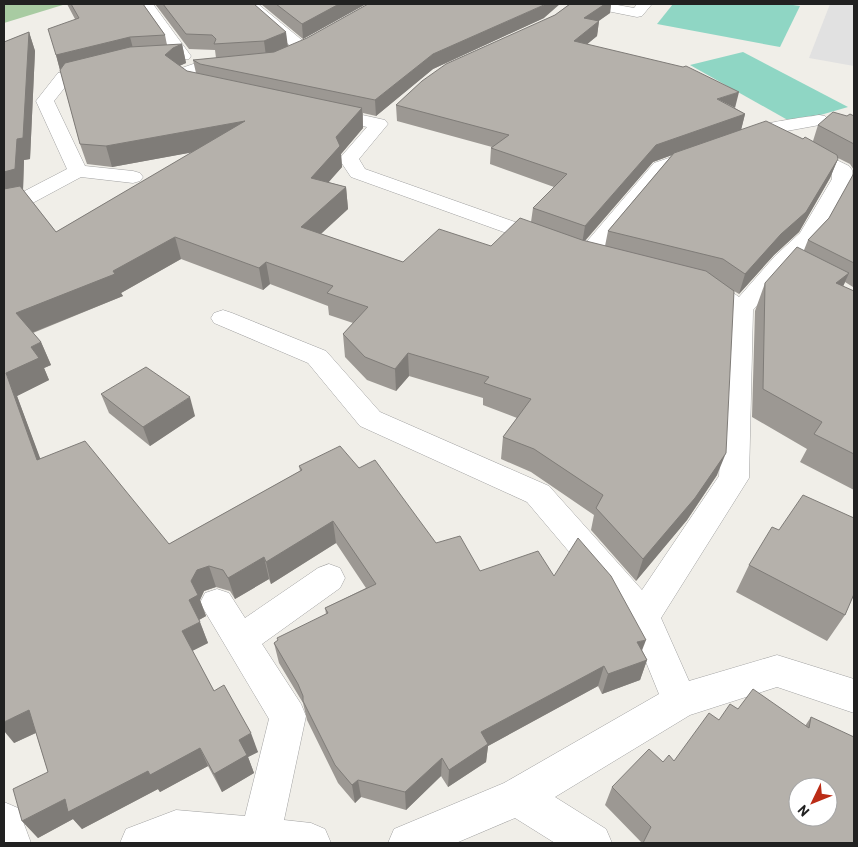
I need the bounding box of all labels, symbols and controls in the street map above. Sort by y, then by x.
north arrow [788,777,838,827]
text: N [794,802,813,820]

